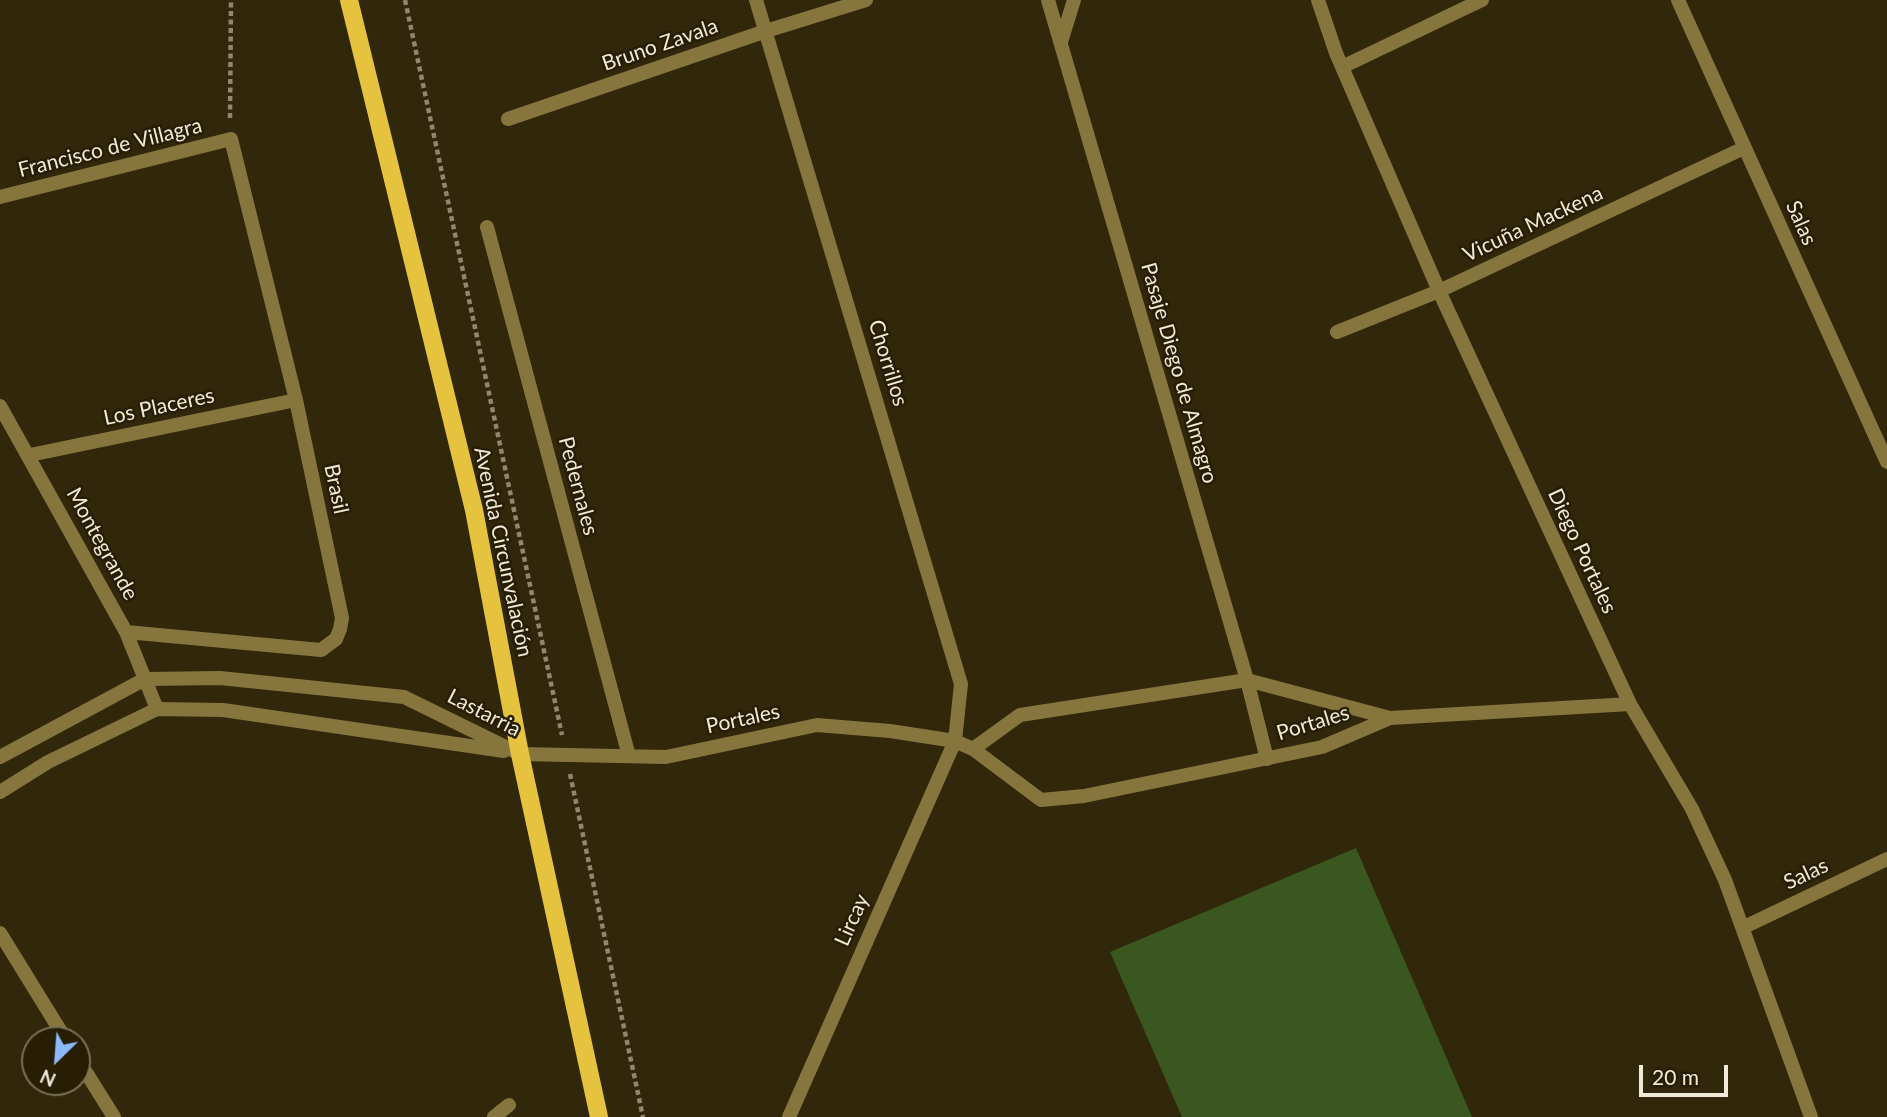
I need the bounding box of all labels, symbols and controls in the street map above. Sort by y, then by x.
street label: Bruno Zavala [599,13,721,77]
street label: Francisco de Villagra [15,113,205,183]
street label: Vicuña Mackena [1459,181,1607,267]
street label: Salas [1780,197,1822,249]
street label: Pasaje Diego de Almagro [1135,260,1223,486]
street label: Chorrillos [863,317,913,409]
street label: Los Placeres [101,383,217,431]
street label: Pedernales [553,434,603,538]
street label: Avenida Circunvalación [468,445,538,659]
street label: Brasil [318,462,354,516]
street label: Montegrande [61,483,143,605]
street label: Diego Portales [1542,485,1622,617]
street label: Lastarria [443,684,525,742]
street label: Portales [704,699,782,739]
street label: Portales [1274,700,1352,746]
street label: Salas [1780,853,1832,895]
street label: Lircay [829,890,875,950]
north arrow [21,1026,91,1096]
scale bar [1642,1050,1731,1094]
text: 20 m [1652,1064,1699,1089]
text: N [36,1065,59,1092]

